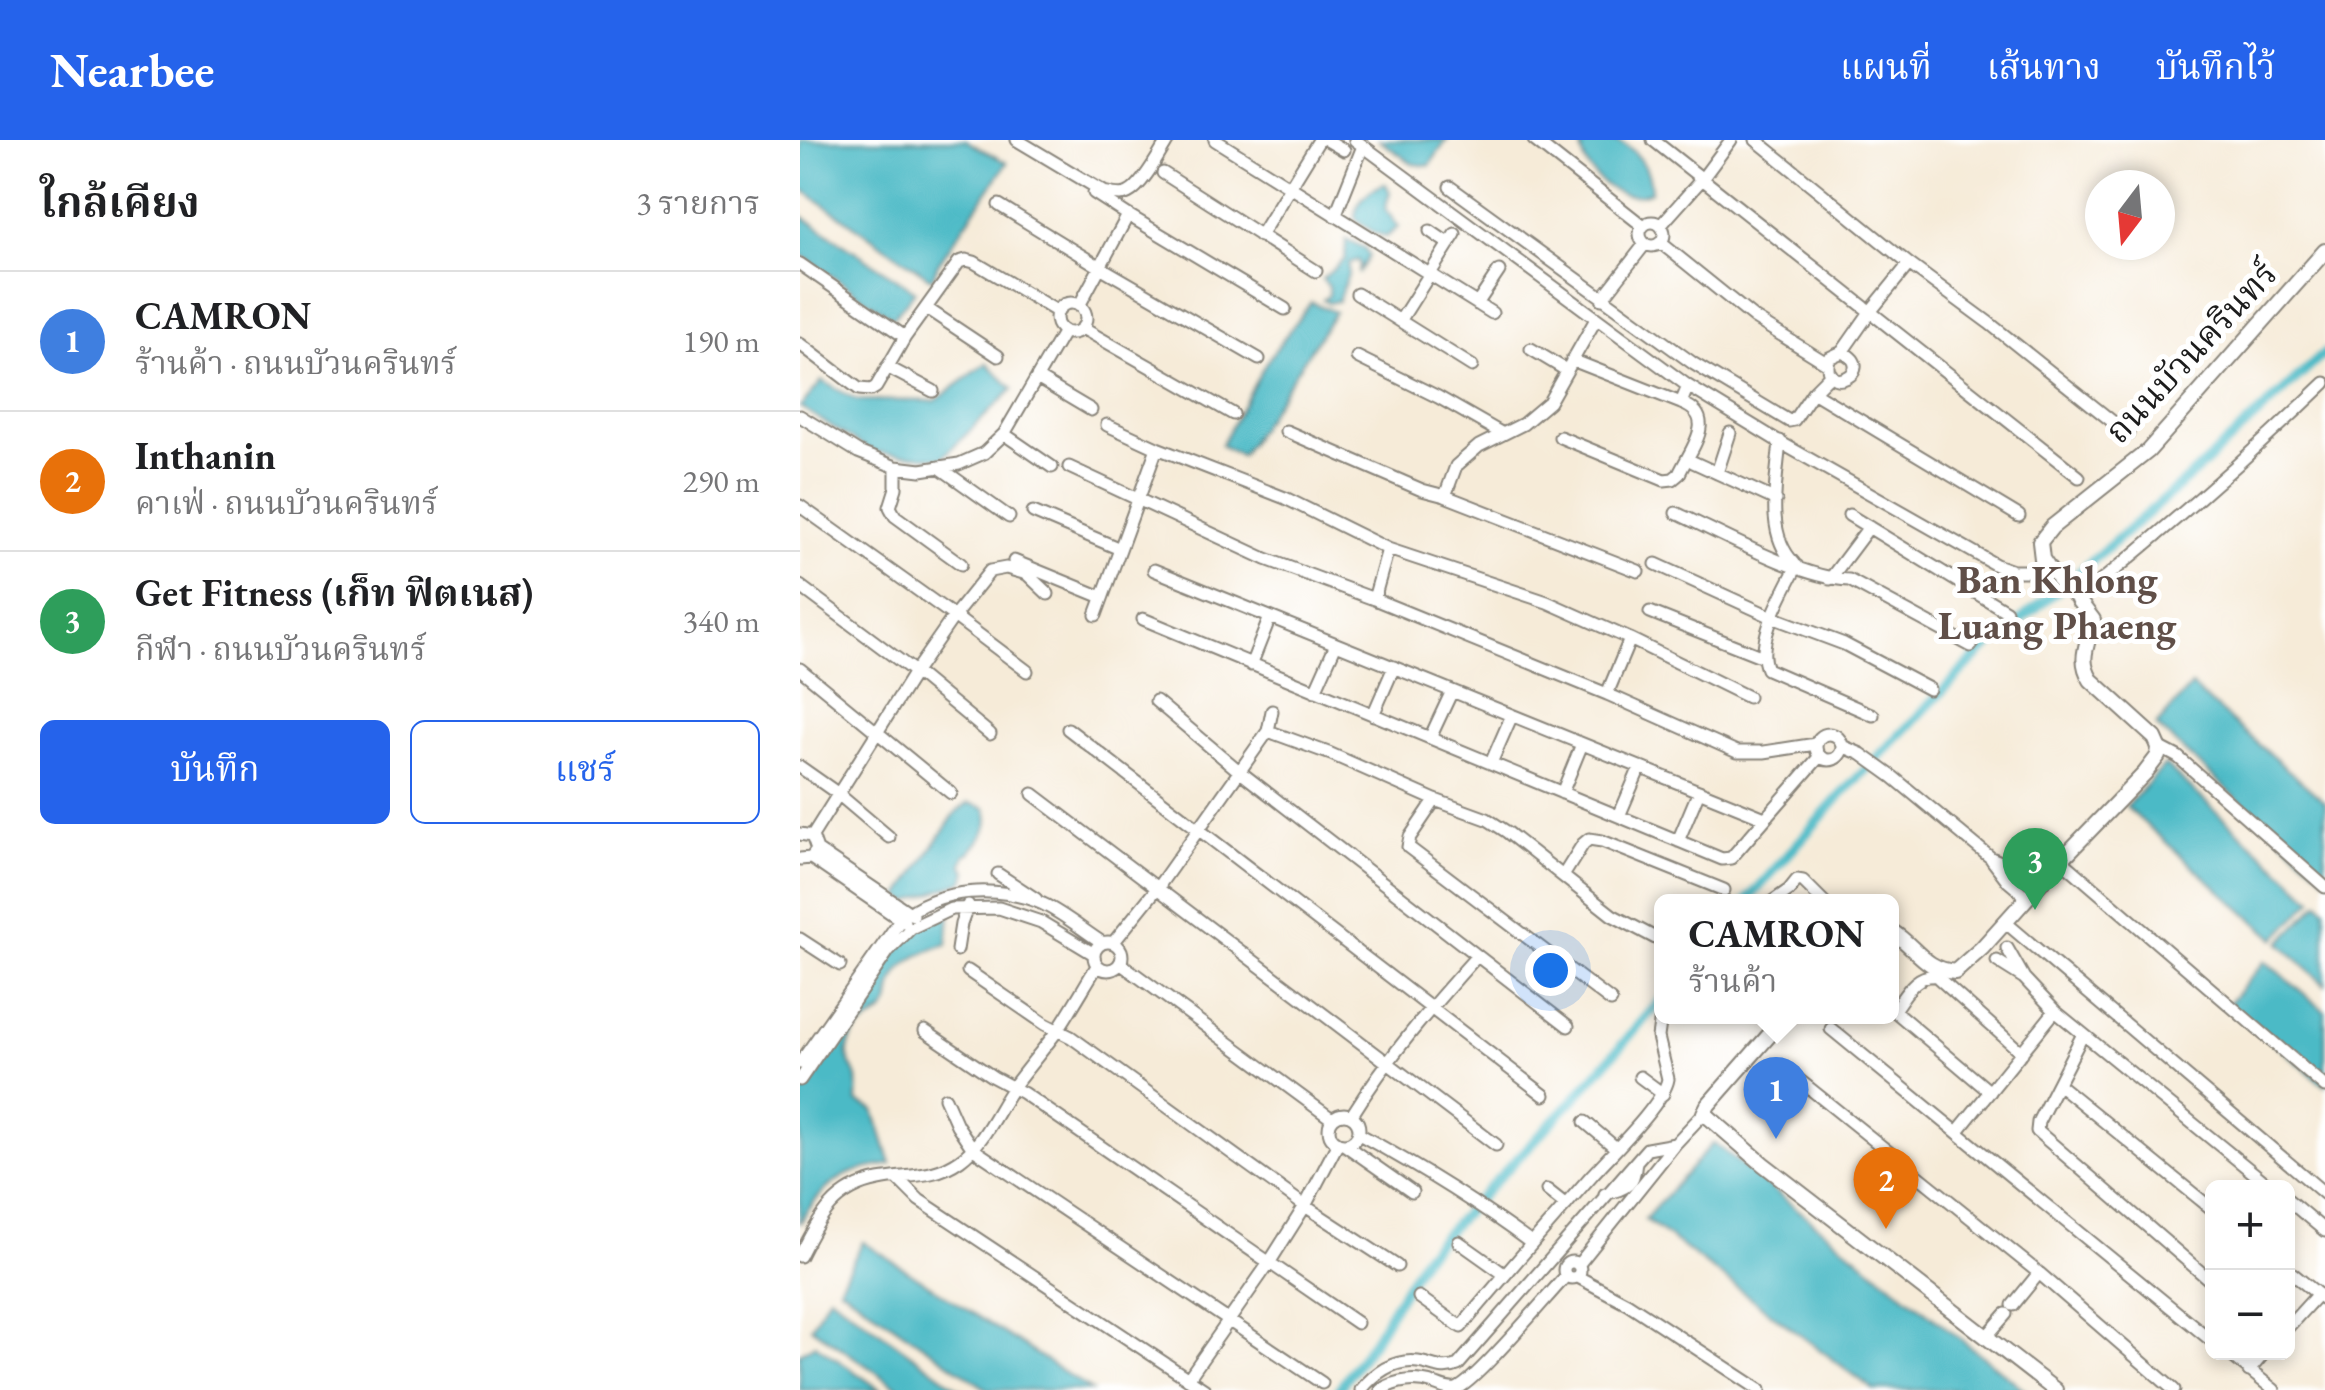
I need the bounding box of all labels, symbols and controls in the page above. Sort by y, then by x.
text: Nearbee [50,39,215,101]
text: แผนที่ [1840,44,1932,89]
text: เส้นทาง [1987,44,2101,89]
text: บันทึกไว้ [2156,44,2275,89]
north arrow [2085,170,2175,260]
text: ใกล้เคียง [40,175,200,230]
text: 3 รายการ [636,182,760,224]
street label: ถนนบัวนครินทร์ [2095,250,2287,452]
text: CAMRON [135,291,311,340]
text: 1 [64,320,81,362]
text: 190 m [683,320,760,362]
text: ร้านค้า · ถนนบัวนครินทร์ [135,342,456,384]
text: Inthanin [135,431,276,480]
text: 2 [64,460,81,502]
text: 290 m [683,460,760,502]
text: คาเฟ่ · ถนนบัวนครินทร์ [135,482,438,524]
district label: Ban Khlong Luang Phaeng [1938,553,2177,651]
text: Get Fitness (เก็ท ฟิตเนส) [135,568,533,617]
text: 3 [64,600,81,642]
text: 340 m [683,600,760,642]
text: กีฬา · ถนนบัวนครินทร์ [135,628,426,670]
button: บันทึก [40,720,390,824]
button: แชร์ [410,720,760,824]
pin: 3 [2002,828,2068,910]
popup [1654,894,1899,1024]
text: CAMRON [1688,909,1865,958]
your location [1525,945,1576,996]
text: ร้านค้า [1688,960,1777,1002]
pin: 1 [1744,1056,1808,1139]
pin: 2 [1854,1146,1918,1229]
map controls [2205,1180,2295,1360]
button: + [2205,1180,2295,1270]
button: − [2205,1270,2295,1360]

